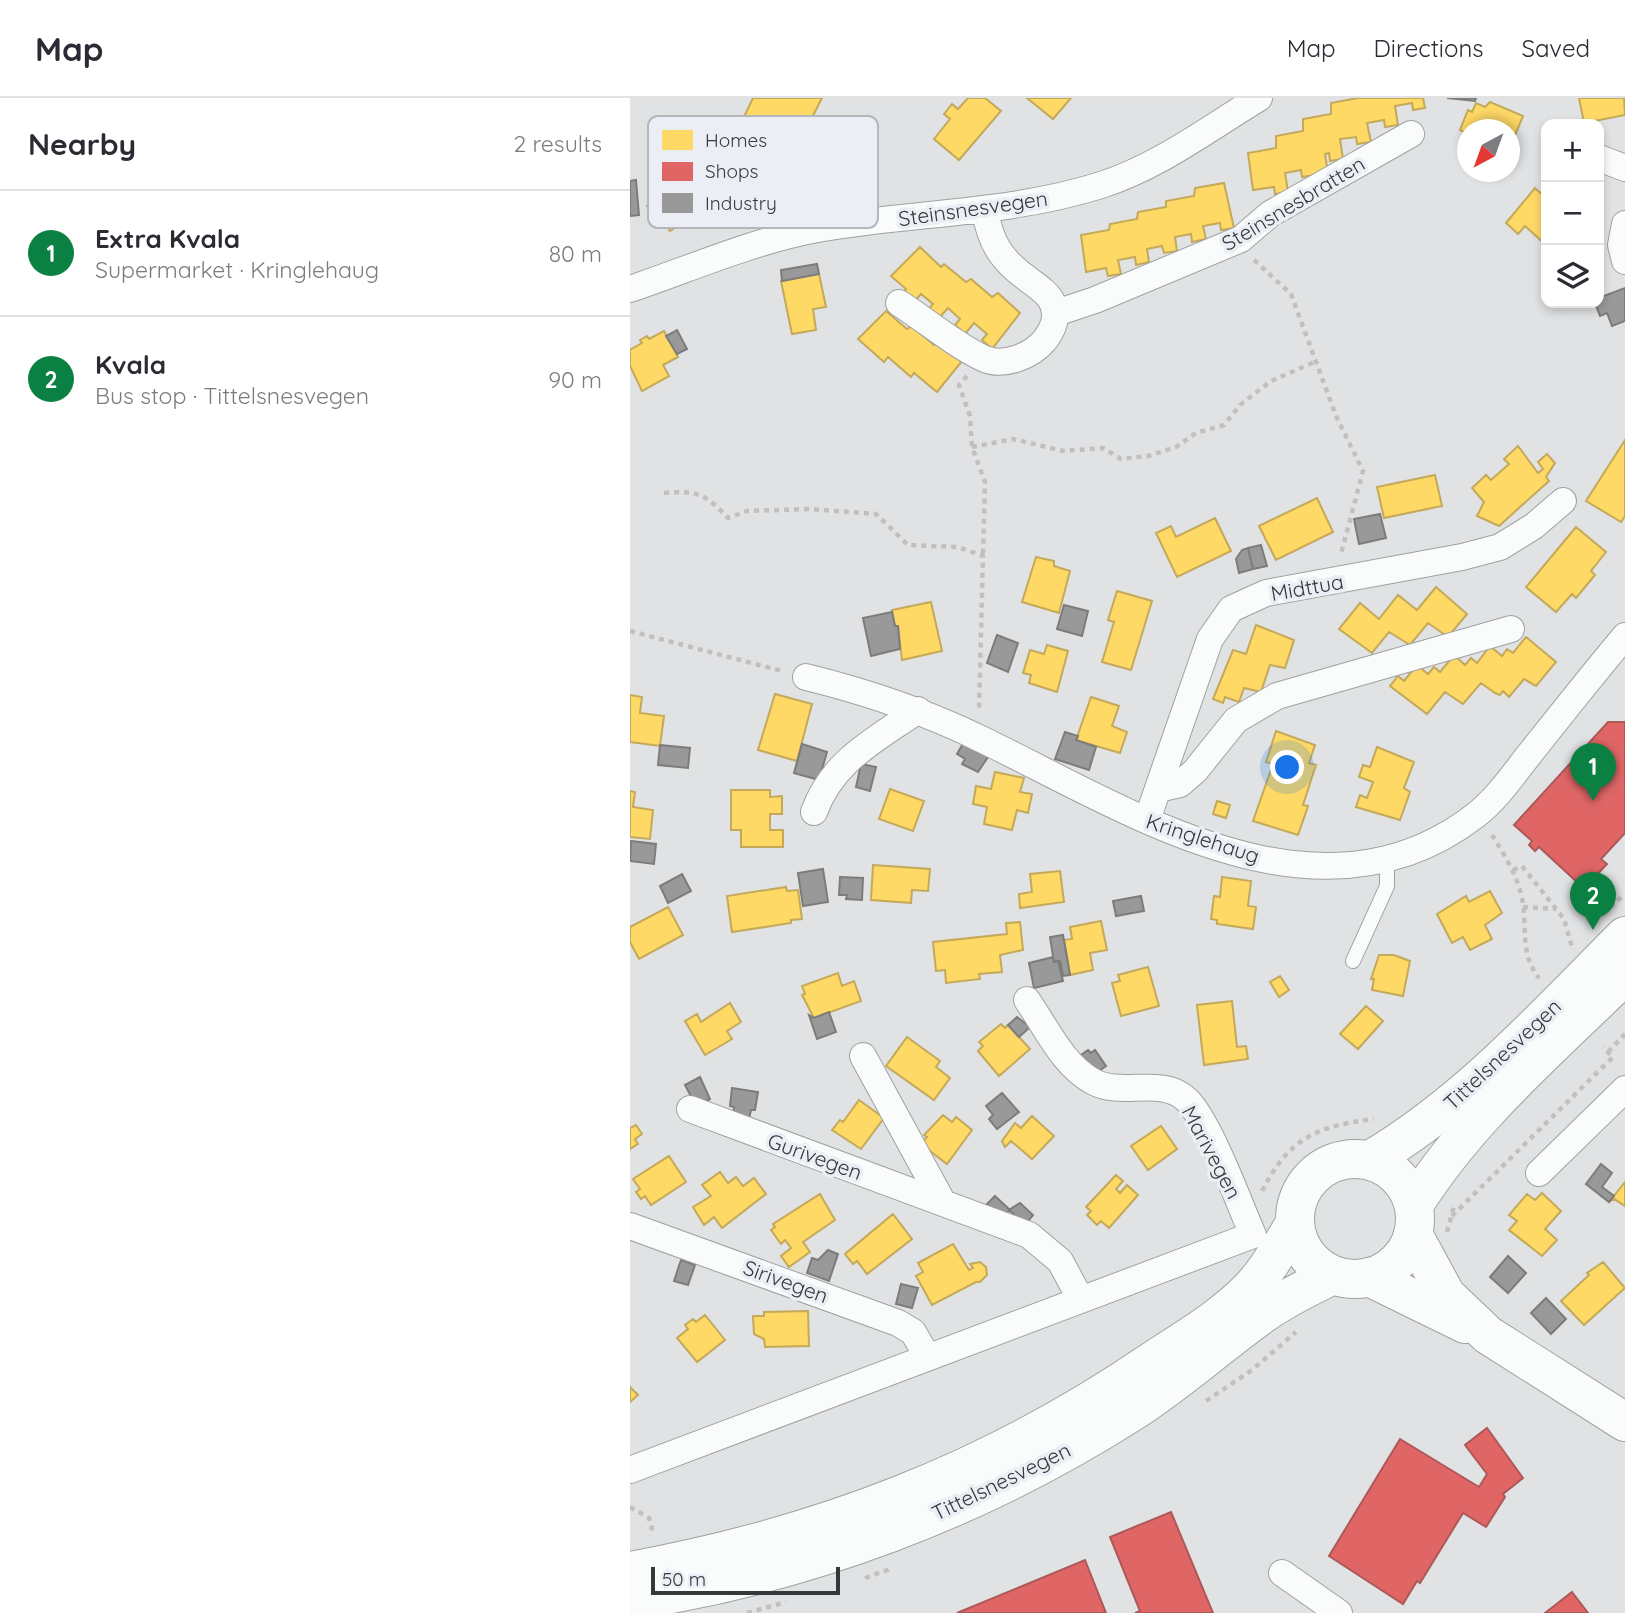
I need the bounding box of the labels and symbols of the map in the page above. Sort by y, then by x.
legend [648,116,878,228]
north arrow [1457,119,1520,182]
text: Homes [705,128,767,152]
street label: Steinsnesbratten [1217,150,1369,256]
text: Shops [705,159,758,183]
street label: Steinsnesvegen [897,185,1049,231]
text: Industry [705,191,777,215]
street label: Midttua [1269,568,1345,606]
pin: 1 [1570,743,1616,801]
your location [1270,750,1304,784]
street label: Kringlehaug [1143,807,1263,869]
pin: 2 [1570,872,1616,930]
street label: Tittelsnesvegen [1438,993,1566,1115]
street label: Marivegen [1177,1101,1247,1203]
street label: Gurivegen [764,1127,866,1185]
street label: Sirivegen [740,1254,832,1308]
street label: Tittelsnesvegen [927,1436,1075,1526]
scale bar [651,1564,840,1596]

